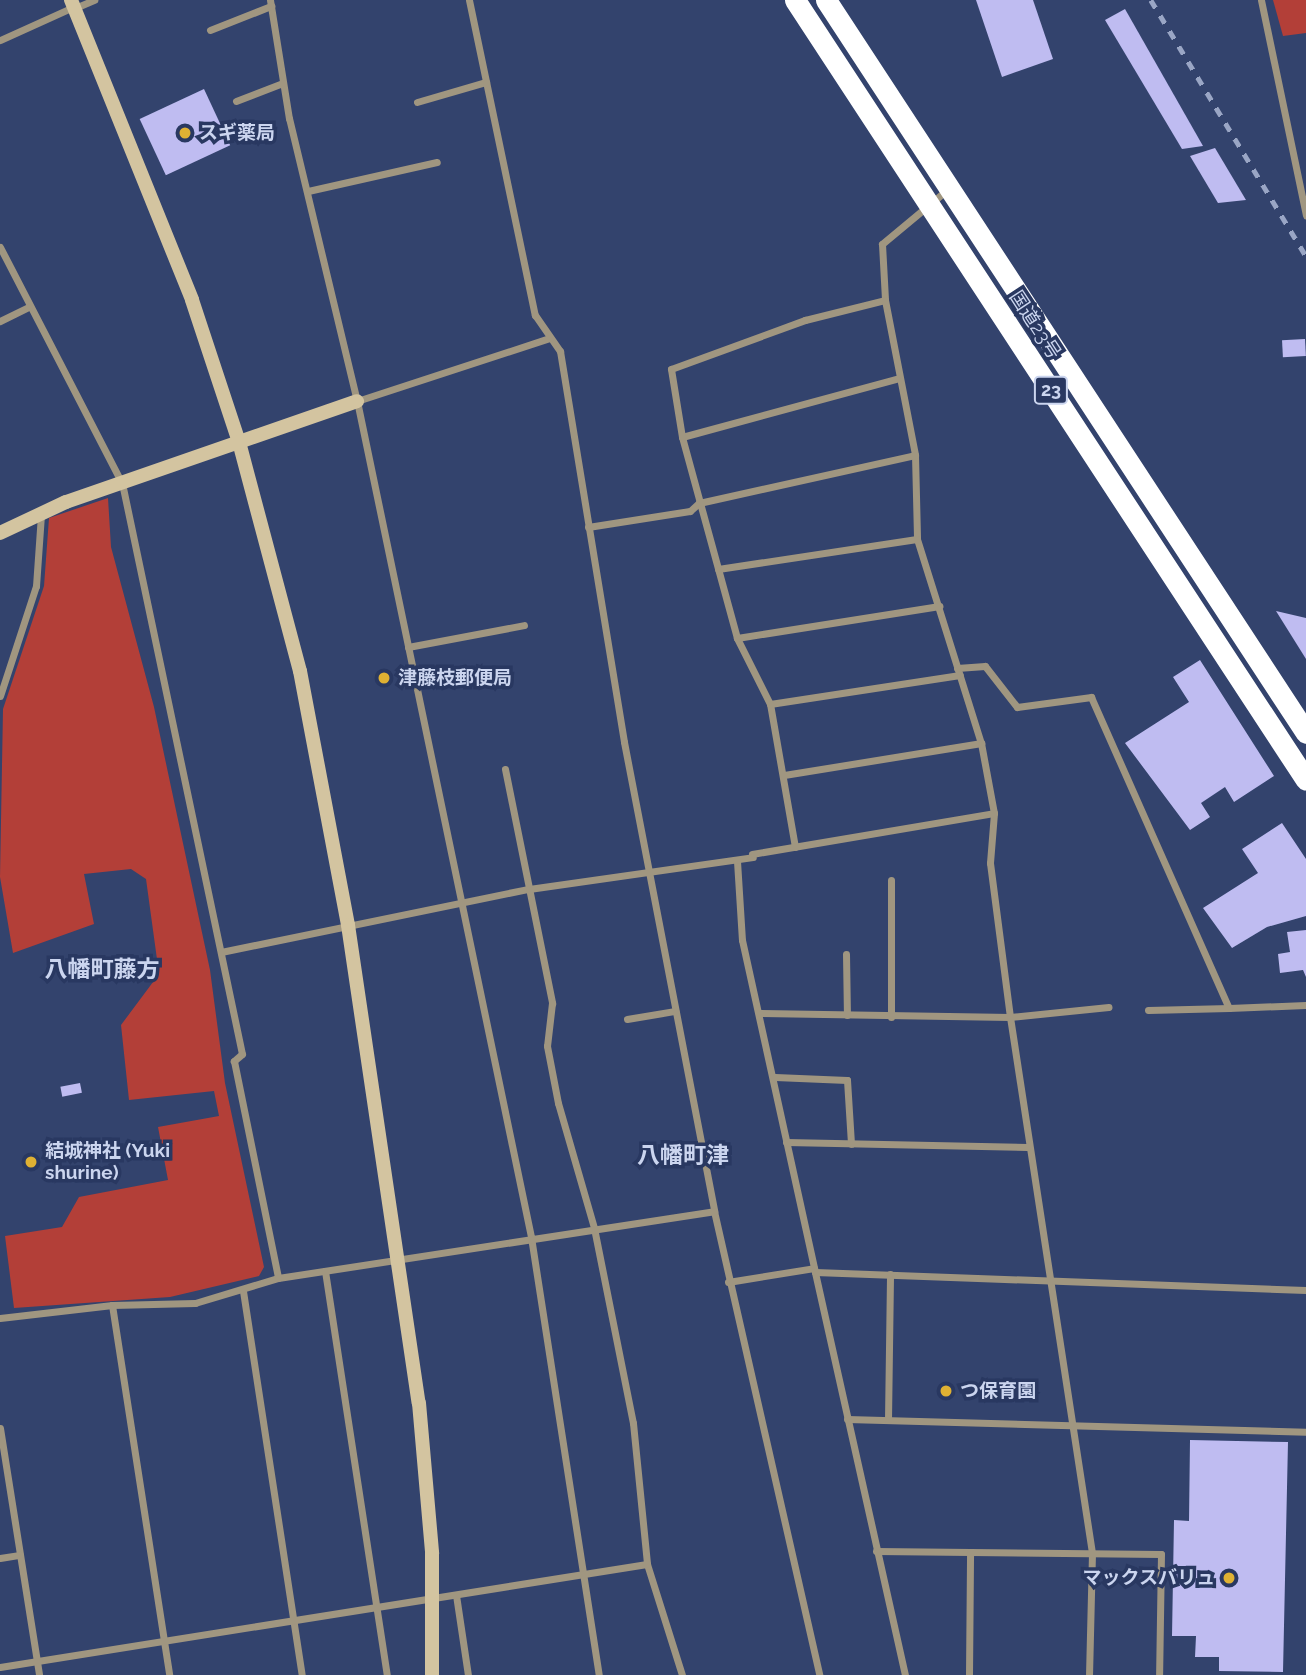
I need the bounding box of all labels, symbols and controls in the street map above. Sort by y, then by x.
place label: スギ薬局 [199,122,275,144]
marker: スギ薬局 [177,125,193,141]
street label: 国道23号 [1004,286,1066,364]
road number: 23 [1034,376,1068,404]
place label: 津藤枝郵便局 [398,667,512,689]
marker: 津藤枝郵便局 [376,670,392,686]
district label: 八幡町藤方 [45,955,159,983]
place label: 結城神社 (Yuki shurine) [45,1140,170,1184]
district label: 八幡町津 [637,1141,729,1169]
marker: 結城神社 (Yuki shurine) [23,1154,39,1170]
place label: つ保育園 [960,1380,1036,1402]
marker: つ保育園 [938,1383,954,1399]
place label: マックスバリュ [1082,1567,1215,1589]
marker: マックスバリュ [1221,1570,1237,1586]

